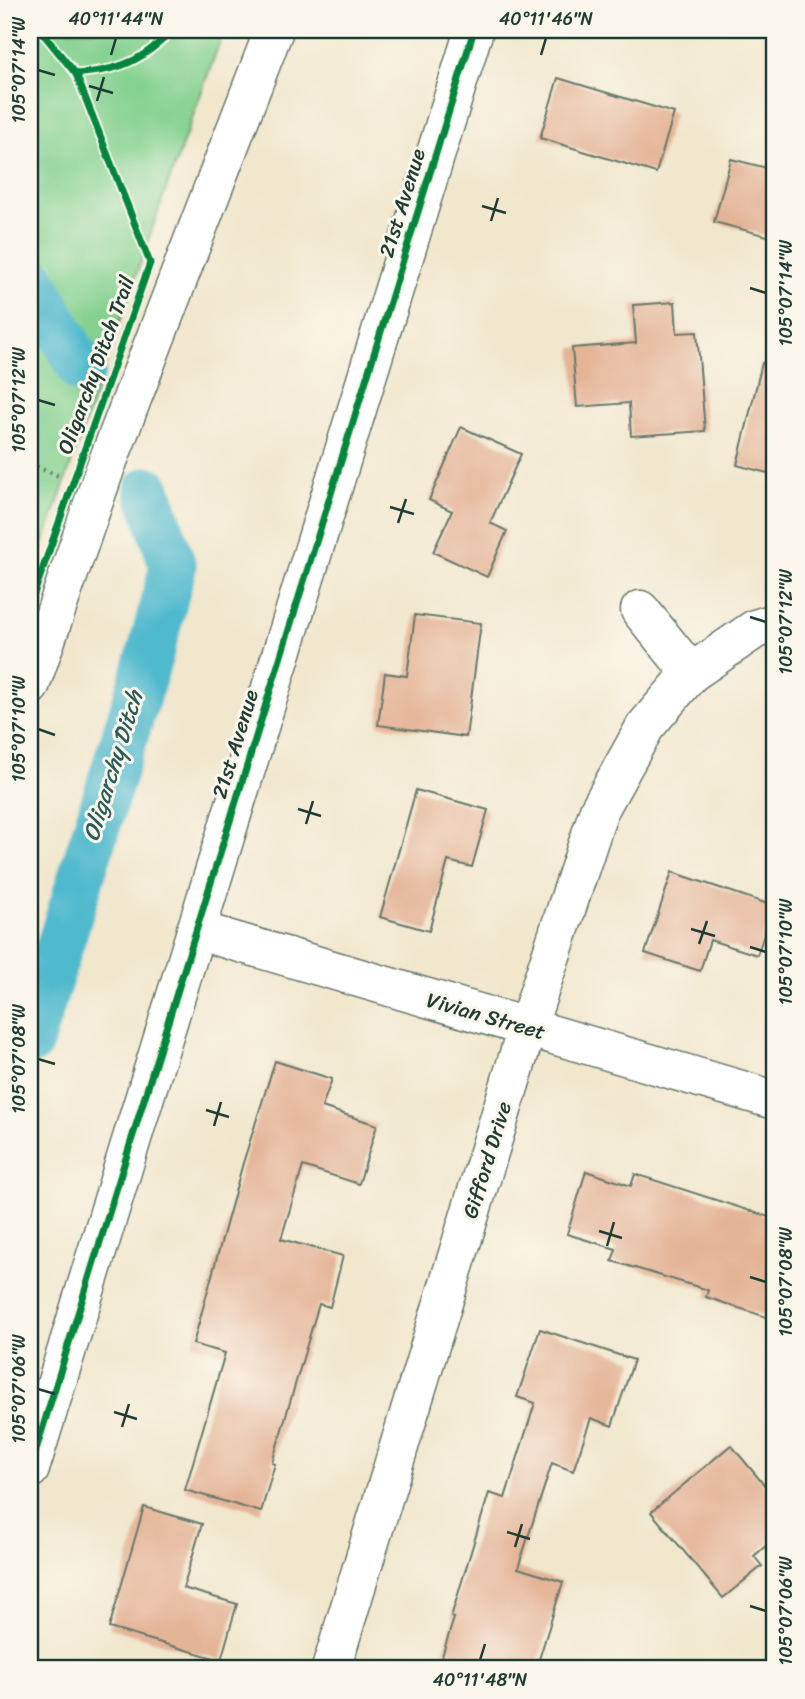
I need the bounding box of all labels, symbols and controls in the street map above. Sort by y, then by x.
text: 40°11'44"N [69,3,164,35]
text: 40°11'46"N [499,3,593,35]
text: 105°07'14"W [3,16,35,123]
street label: 21st Avenue [367,144,437,262]
text: 105°07'14"W [770,239,802,346]
street label: Oligarchy Ditch Trail [46,269,146,460]
text: 105°07'12"W [3,346,35,453]
text: 105°07'12"W [770,568,802,675]
text: 105°07'10"W [3,675,35,782]
water label: Oligarchy Ditch [71,684,156,846]
street label: 21st Avenue [200,685,270,803]
text: 105°07'10"W [770,898,802,1005]
street label: Vivian Street [422,981,550,1051]
text: 105°07'08"W [3,1003,35,1114]
street label: Gifford Drive [451,1096,523,1223]
text: 105°07'08"W [770,1226,802,1337]
text: 105°07'06"W [3,1333,35,1444]
text: 105°07'06"W [770,1555,802,1666]
text: 40°11'48"N [433,1664,528,1696]

